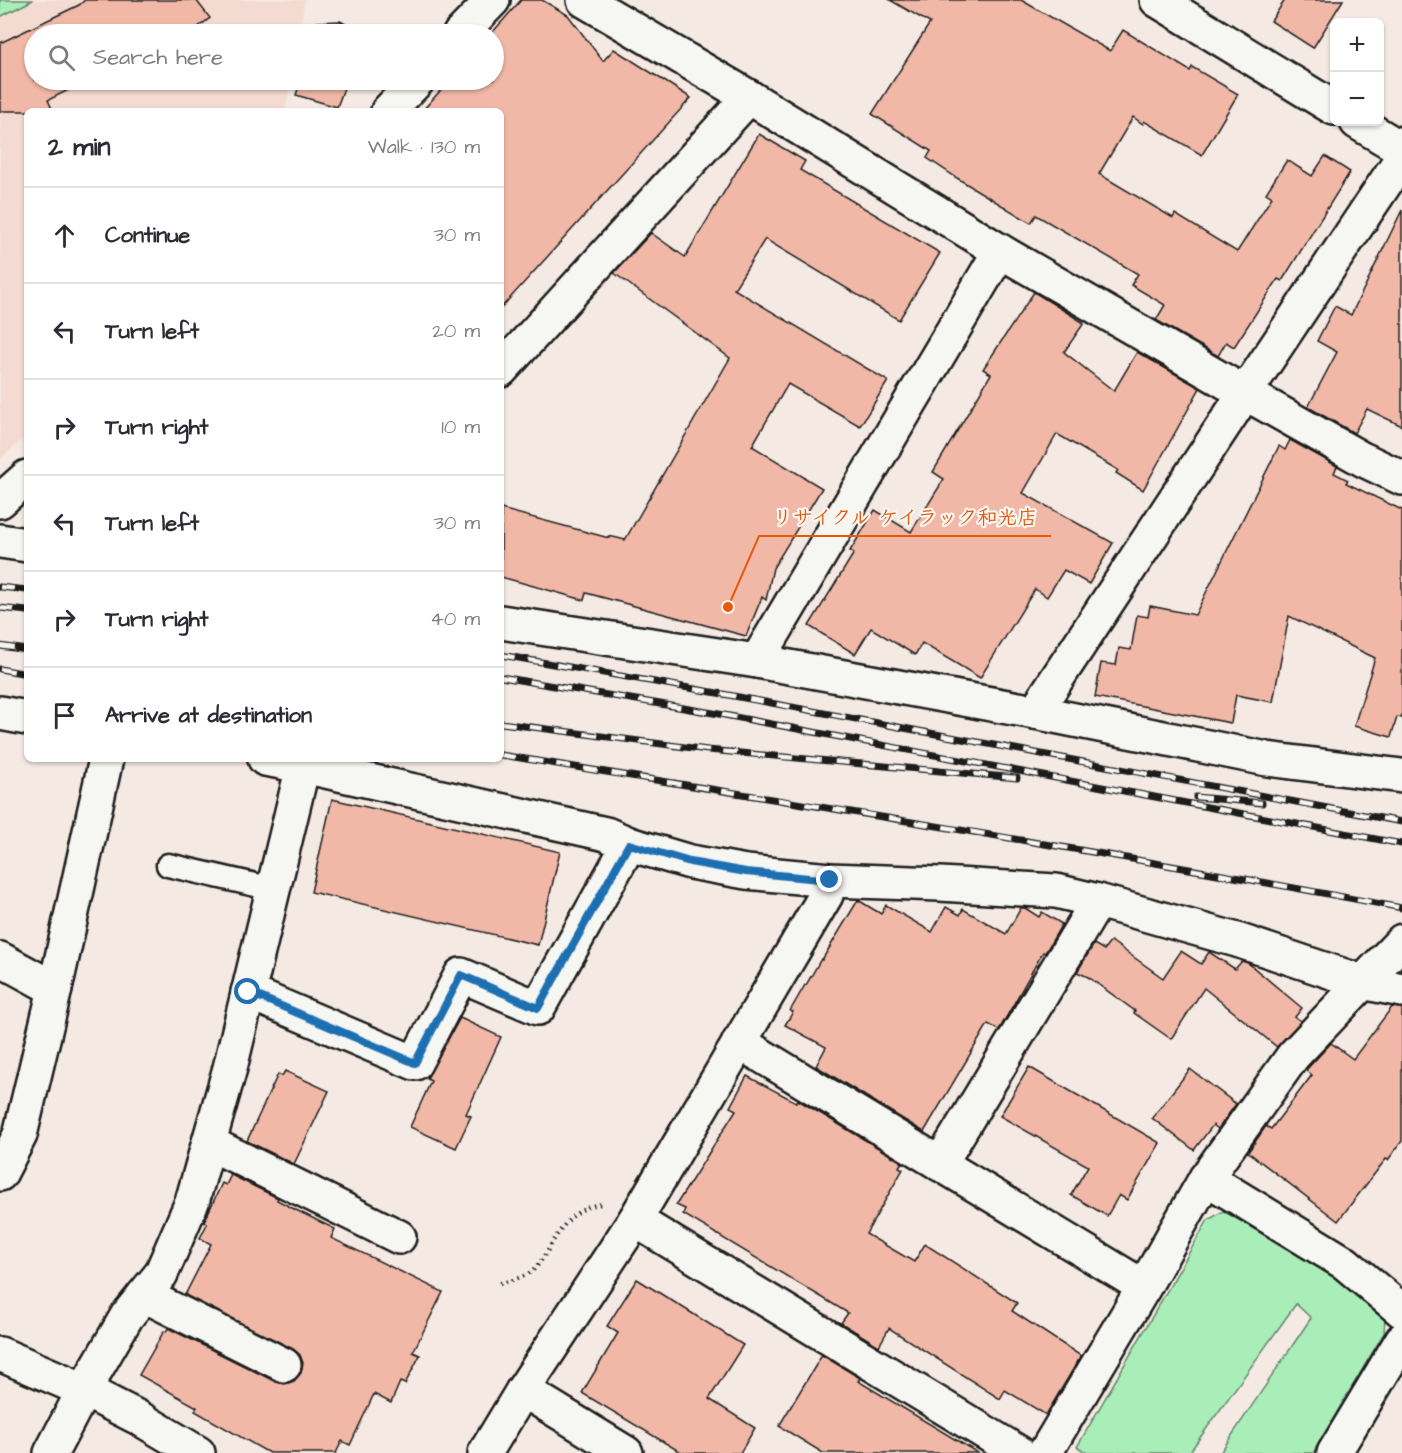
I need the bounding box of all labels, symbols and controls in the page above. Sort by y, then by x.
map controls [1330,18,1384,126]
button: + [1330,18,1384,72]
search box [24,24,504,90]
icon: search [45,41,78,74]
text: Search here [93,42,223,73]
button: − [1330,72,1384,126]
text: 2 min [48,129,110,165]
text: Walk · 130 m [368,133,480,161]
icon: ahead [48,219,81,252]
text: Continue [105,220,190,251]
text: 30 m [434,221,480,249]
icon: left [48,315,81,348]
text: Turn left [105,316,199,347]
text: 20 m [432,317,480,345]
icon: right [48,411,81,444]
text: Turn right [105,412,208,443]
text: 10 m [441,413,480,441]
callout: リサイクル ケイラック和光店 [759,498,1051,536]
text: リサイクル ケイラック和光店 [773,504,1037,532]
icon: left [48,507,81,540]
text: Turn left [105,508,199,539]
text: 30 m [434,509,480,537]
icon: right [48,603,81,636]
text: Turn right [105,604,208,635]
text: 40 m [430,605,480,633]
icon: arrive [48,699,81,732]
text: Arrive at destination [105,700,312,731]
route end [816,866,842,892]
route start [234,978,260,1004]

